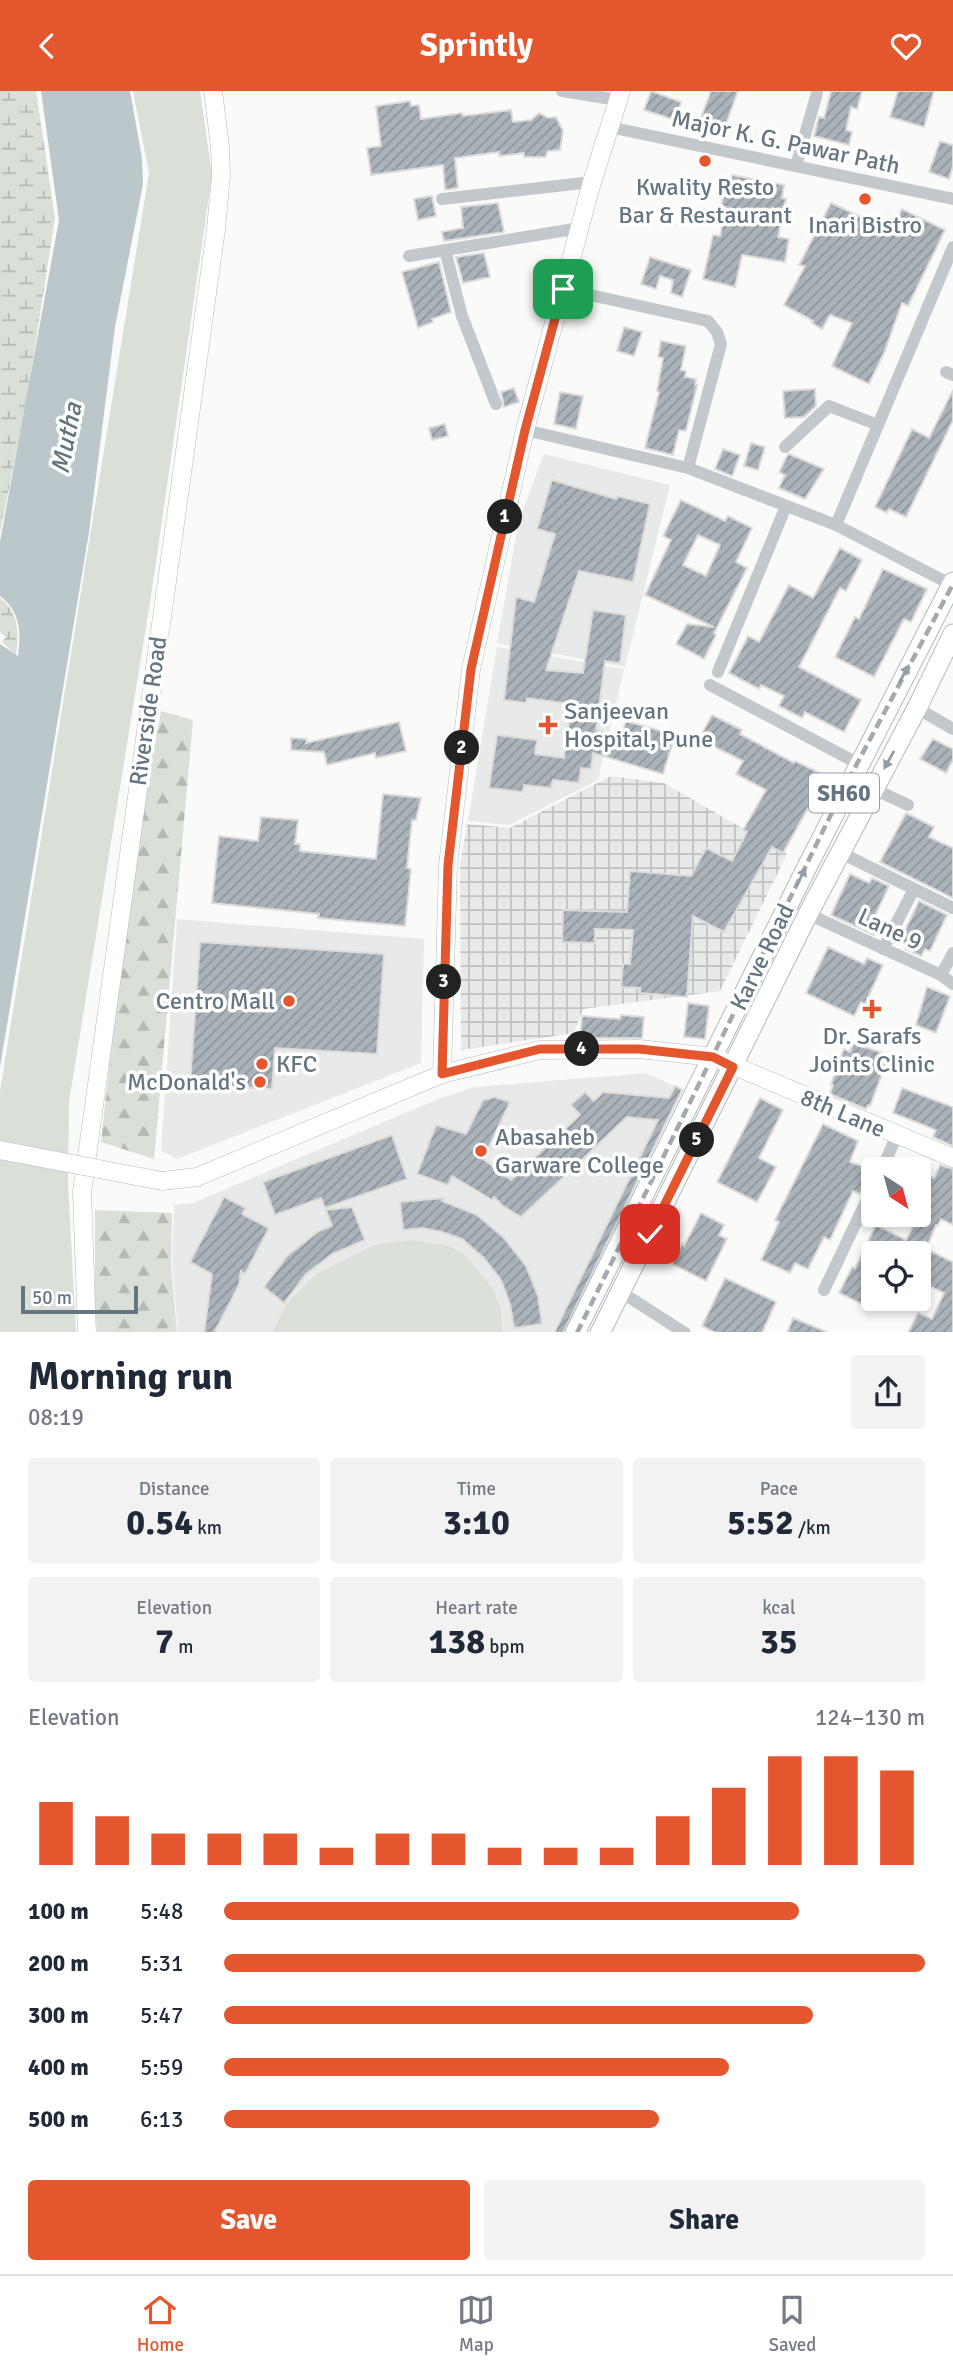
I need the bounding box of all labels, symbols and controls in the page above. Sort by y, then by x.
text: Sprintly [420,26,533,65]
icon: back [28,27,66,65]
icon: heart [887,27,925,65]
street label: Major K. G. Pawar Path [669,103,903,181]
marker: Kwality Resto Bar & Restaurant [697,153,713,169]
place label: Kwality Resto Bar & Restaurant [618,172,792,230]
marker: Inari Bistro [857,191,873,207]
place label: Inari Bistro [808,210,922,240]
pin [533,259,593,319]
icon: arrive [544,270,582,308]
water label: Mutha [44,399,90,476]
pin: 1 [488,499,522,535]
text: 1 [499,504,510,528]
street label: Riverside Road [123,634,173,788]
one-way arrow [899,664,910,684]
place label: Sanjeevan Hospital, Pune [564,696,713,754]
marker: Sanjeevan Hospital, Pune [538,715,558,735]
pin: 2 [444,731,480,765]
text: 2 [456,735,467,759]
one-way arrow [883,750,895,770]
road number: SH60 [809,773,879,813]
one-way arrow [796,867,807,887]
street label: Karve Road [723,899,801,1015]
street label: Lane 9 [853,901,927,957]
pin: 3 [426,965,462,999]
text: 3 [438,969,449,993]
place label: Centro Mall [156,986,275,1016]
marker: Centro Mall [281,993,297,1009]
marker: Dr. Sarafs Joints Clinic [862,999,882,1019]
place label: Dr. Sarafs Joints Clinic [809,1021,935,1079]
pin: 4 [564,1031,600,1067]
text: 4 [576,1036,587,1060]
place label: KFC [276,1049,317,1079]
marker: KFC [254,1056,270,1072]
place label: McDonald's [127,1067,246,1097]
marker: McDonald's [252,1074,268,1090]
street label: 8th Lane [796,1082,890,1144]
place label: Abasaheb Garware College [495,1122,664,1180]
pin: 5 [680,1123,714,1157]
text: 5 [691,1127,702,1151]
marker: Abasaheb Garware College [473,1143,489,1159]
north arrow [861,1157,931,1227]
map controls [861,1157,931,1311]
pin [620,1204,680,1264]
icon: check [631,1215,669,1253]
button: locate [861,1241,931,1311]
scale bar [21,1283,138,1315]
text: 50 m [32,1286,72,1310]
text: Morning run [28,1353,233,1400]
button: share [851,1355,925,1429]
text: 08:19 [28,1403,84,1432]
text: Distance [139,1477,210,1501]
text: Time [457,1477,496,1501]
text: Pace [760,1477,798,1501]
text: 0.54 [126,1501,193,1544]
text: 3:10 [443,1501,510,1544]
text: 5:52 [727,1501,794,1544]
text: km [193,1516,222,1540]
text: /km [794,1516,831,1540]
text: Elevation [136,1596,212,1620]
text: Heart rate [435,1596,518,1620]
text: kcal [762,1596,795,1620]
text: 7 [155,1620,174,1663]
text: 138 [428,1620,485,1663]
text: 35 [760,1620,798,1663]
text: m [174,1635,193,1659]
text: bpm [485,1635,525,1659]
text: Elevation [28,1703,120,1732]
text: 124–130 m [815,1703,925,1732]
text: 100 m [28,1897,89,1926]
text: 5:48 [140,1897,183,1926]
text: 200 m [28,1949,89,1978]
text: 5:31 [140,1949,183,1978]
text: 300 m [28,2001,89,2030]
text: 5:47 [140,2001,183,2030]
text: 400 m [28,2053,89,2082]
text: 5:59 [140,2053,183,2082]
text: 500 m [28,2105,89,2134]
text: 6:13 [140,2105,183,2134]
button: Save [28,2180,470,2260]
button: Share [484,2180,925,2260]
tab: Home [137,2291,184,2357]
tab: Map [457,2291,495,2357]
tab: Saved [768,2291,816,2357]

